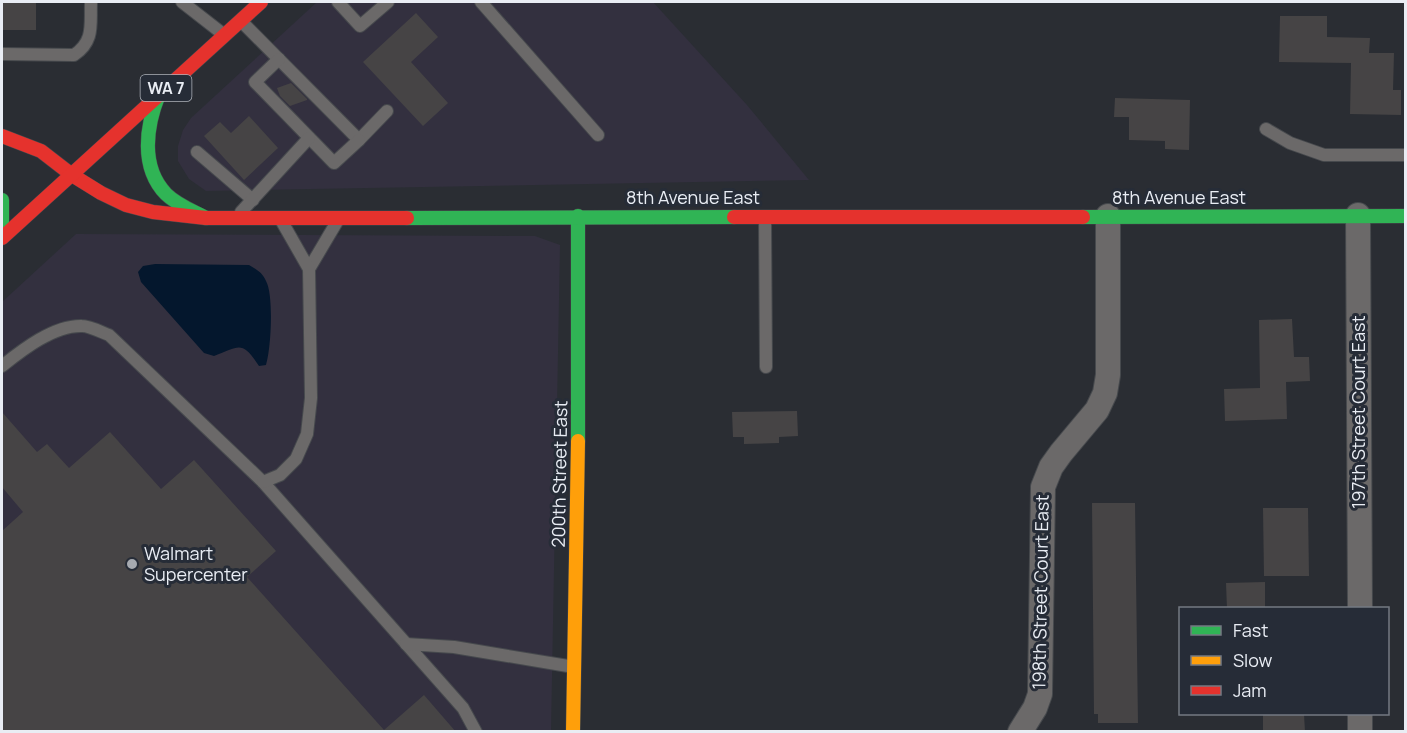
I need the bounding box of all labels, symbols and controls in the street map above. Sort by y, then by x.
road number: WA 7 [140,75,192,101]
street label: 8th Avenue East [626,185,760,209]
street label: 8th Avenue East [1112,185,1246,209]
street label: 197th Street Court East [1346,315,1370,509]
street label: 200th Street East [546,400,572,548]
street label: 198th Street Court East [1026,494,1054,690]
place label: Walmart Supercenter [144,541,248,586]
marker: Walmart Supercenter [125,557,139,571]
legend [1179,607,1389,715]
text: Fast [1233,618,1268,642]
text: Slow [1233,648,1273,672]
text: Jam [1233,678,1267,702]

